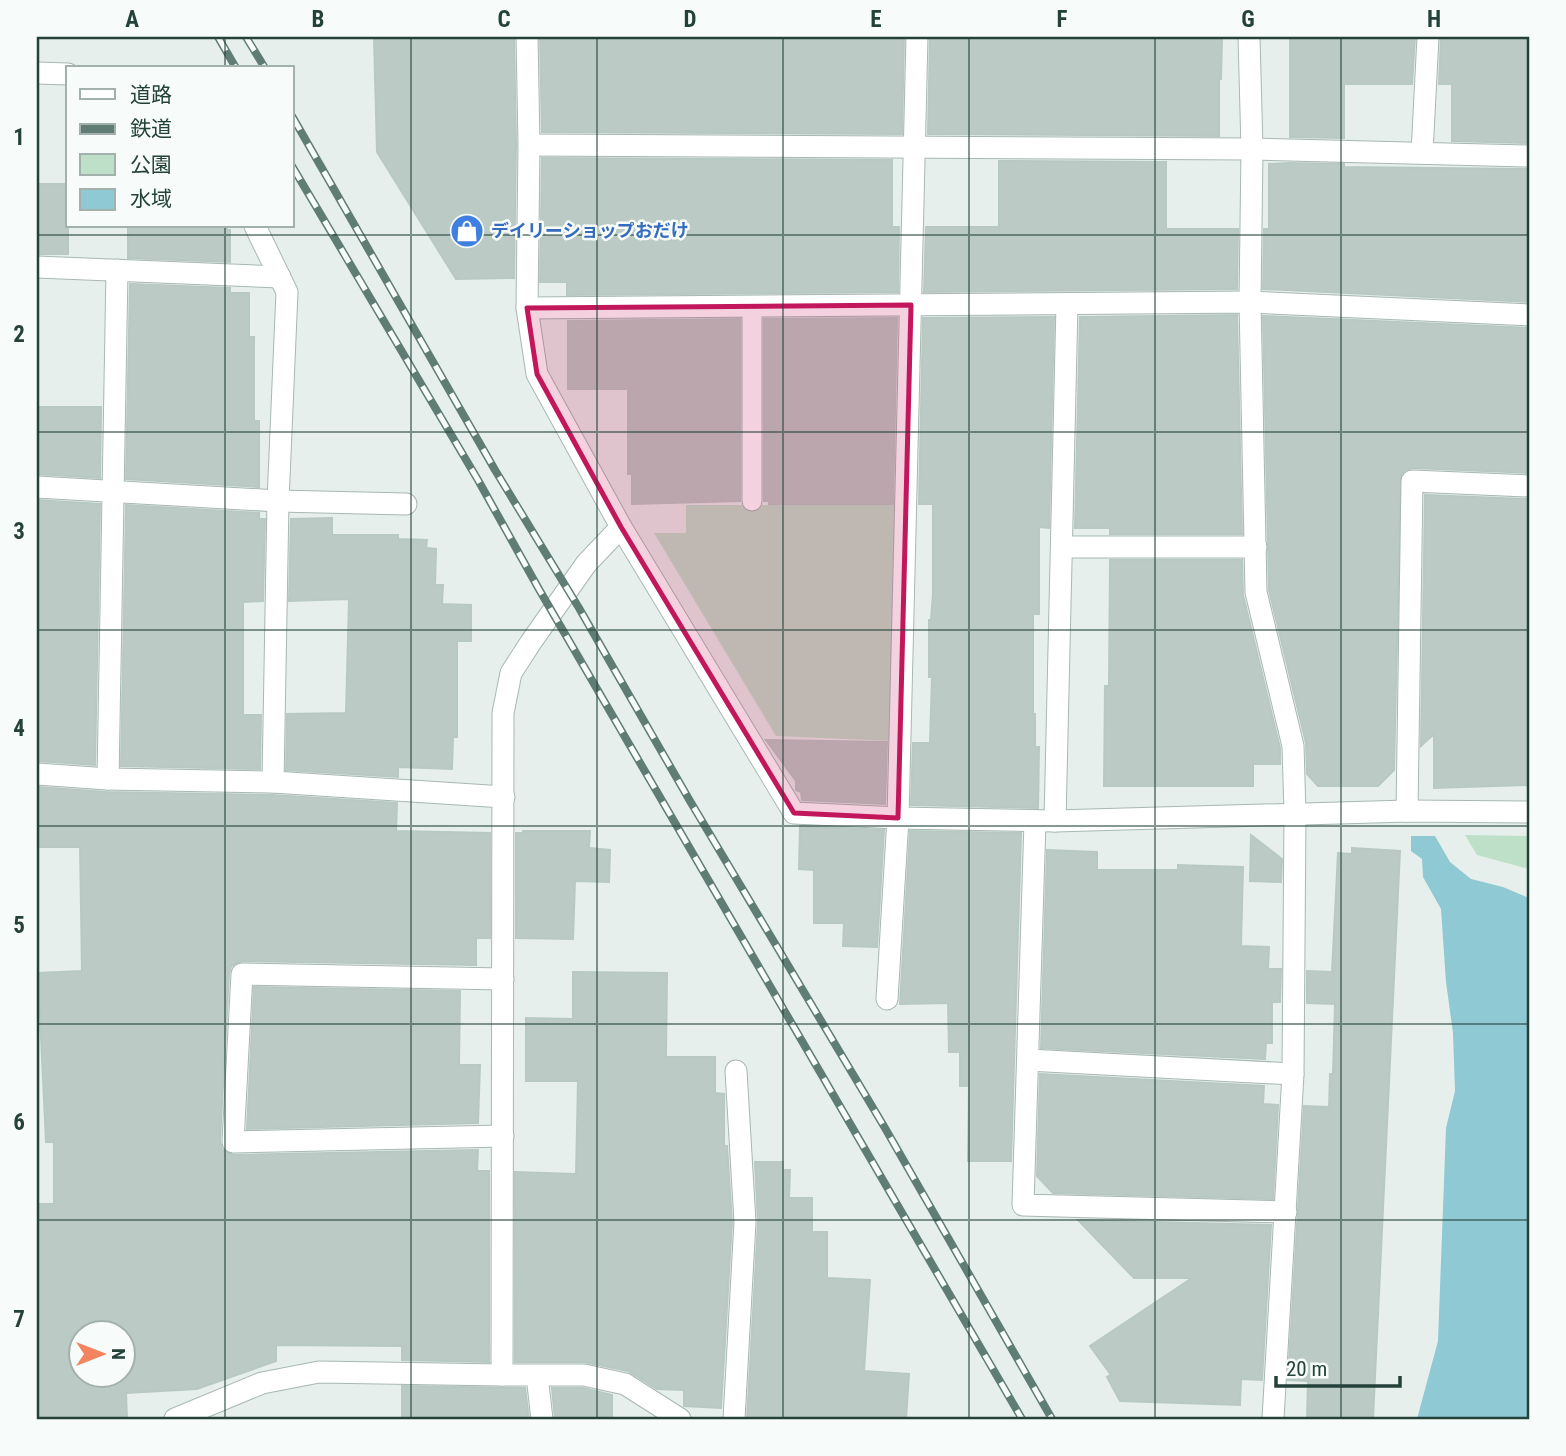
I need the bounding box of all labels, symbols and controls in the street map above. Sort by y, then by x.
text: A [125,6,139,33]
text: B [312,6,324,33]
text: C [497,6,511,33]
text: D [684,6,697,33]
text: E [870,6,882,33]
text: F [1057,6,1068,33]
text: G [1241,6,1255,33]
text: H [1427,6,1441,33]
legend [66,66,294,228]
text: 道路 [130,83,172,107]
text: 鉄道 [130,117,172,141]
text: 1 [13,124,25,151]
text: 公園 [130,153,172,177]
text: 水域 [130,187,172,211]
shop icon: デイリーショップおだけ [448,212,486,250]
place label: デイリーショップおだけ [491,220,689,241]
text: 2 [13,321,25,348]
text: 3 [13,518,25,545]
text: 4 [13,715,25,742]
text: 5 [13,912,25,939]
text: 6 [13,1109,25,1136]
text: 7 [13,1306,25,1333]
north arrow [66,1320,136,1390]
scale bar [1276,1344,1400,1388]
text: N [107,1348,130,1360]
text: 20 m [1286,1357,1327,1381]

